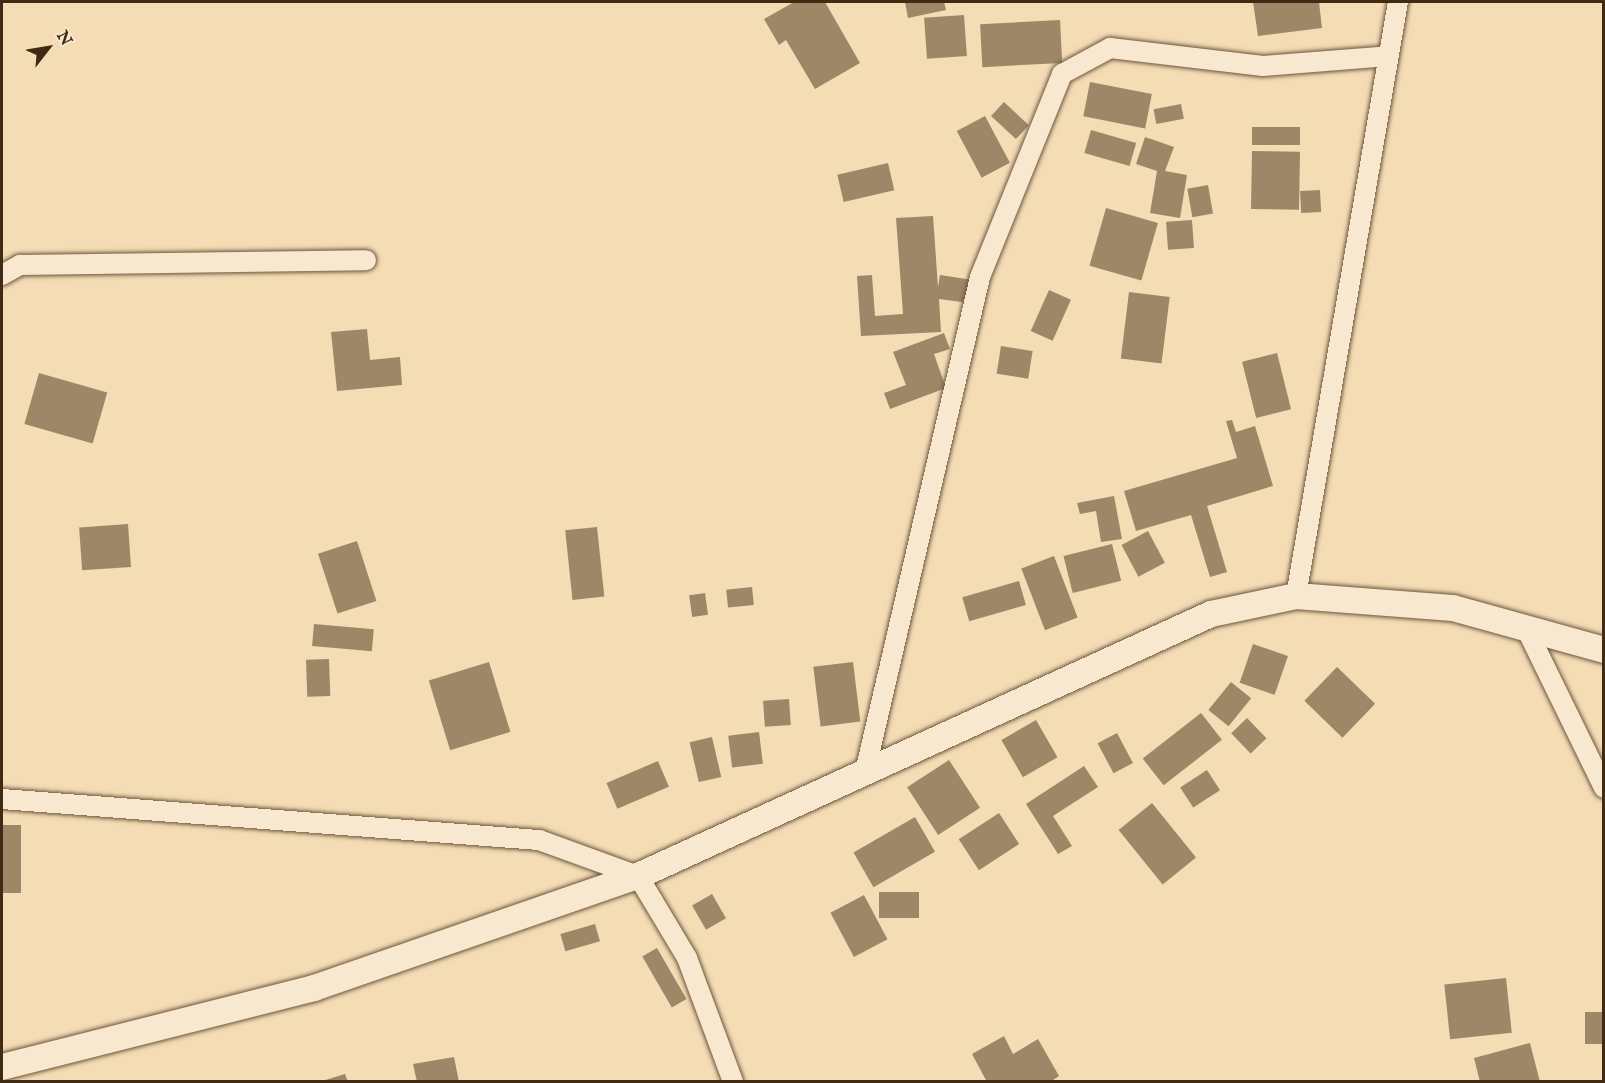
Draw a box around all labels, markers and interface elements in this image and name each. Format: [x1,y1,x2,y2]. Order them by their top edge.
north arrow [18,18,78,78]
text: N [51,28,76,50]

